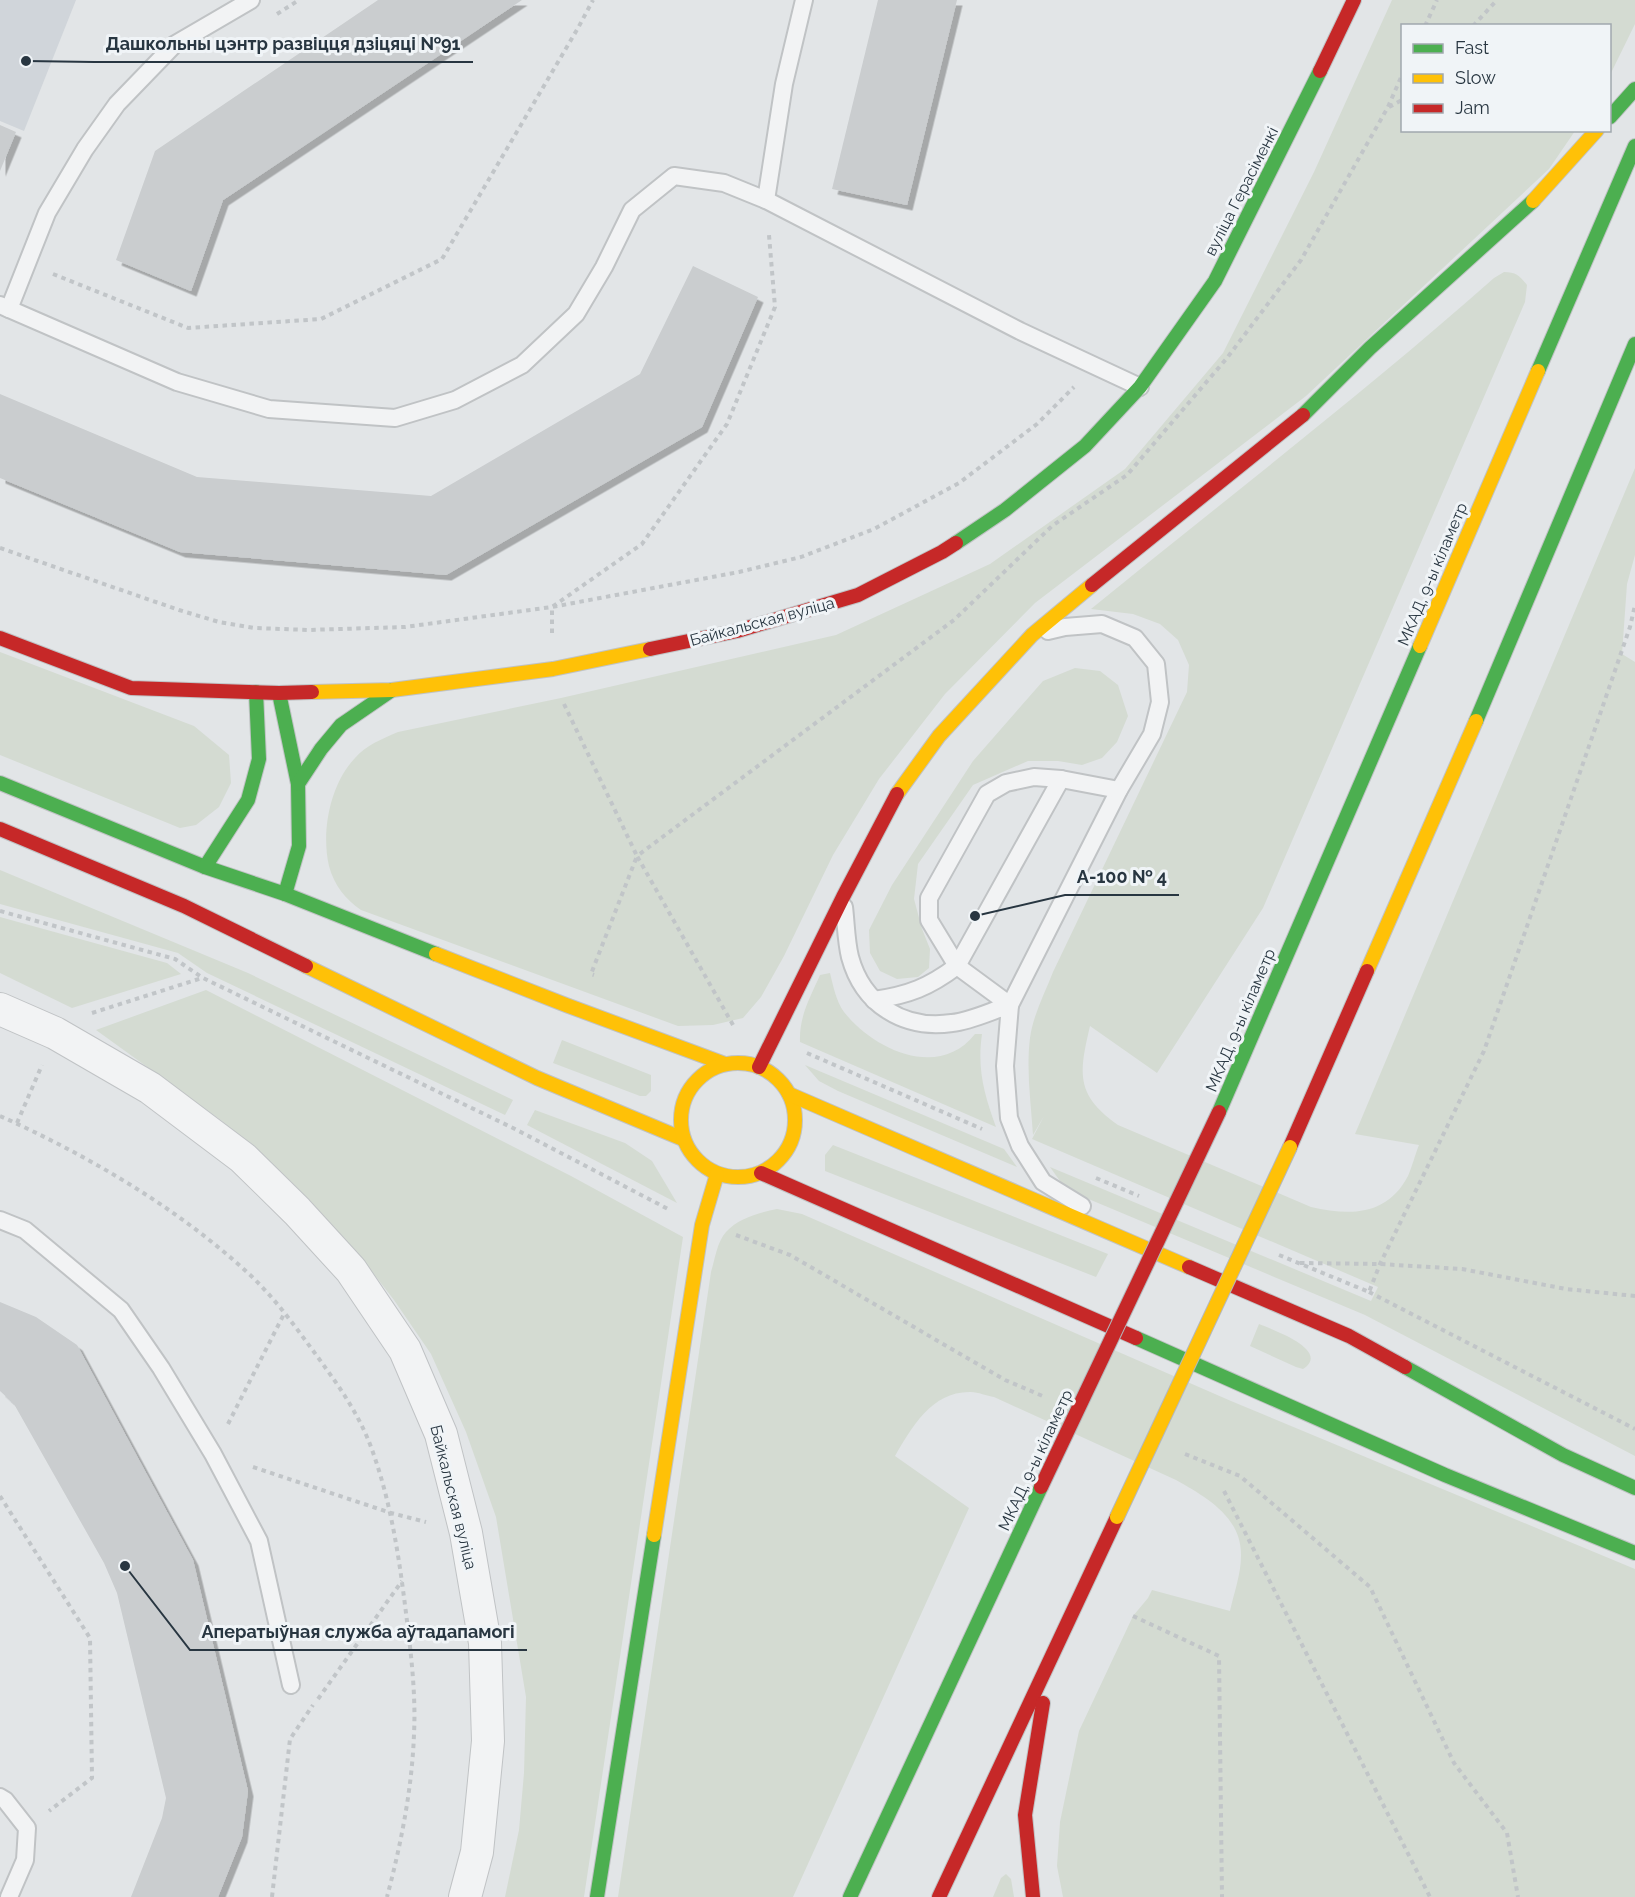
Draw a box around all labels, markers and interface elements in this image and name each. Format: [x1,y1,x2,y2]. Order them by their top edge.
legend [1401,24,1611,132]
callout: Дашкольны цэнтр развіцця дзіцяці №91 [94,26,473,62]
text: Дашкольны цэнтр развіцця дзіцяці №91 [106,33,461,54]
text: Fast [1455,37,1489,58]
text: Slow [1455,67,1496,88]
text: Jam [1455,97,1490,118]
street label: вуліца Герасіменкі [1201,124,1282,259]
street label: МКАД, 9-ы кіламетр [1394,500,1471,649]
street label: Байкальская вуліца [688,593,836,650]
callout: А-100 № 4 [1065,859,1179,895]
text: А-100 № 4 [1077,866,1167,887]
street label: МКАД, 9-ы кіламетр [1202,946,1279,1095]
street label: МКАД, 9-ы кіламетр [994,1387,1077,1534]
street label: Байкальская вуліца [426,1423,481,1571]
callout: Аператыўная служба аўтадапамогі [190,1614,527,1650]
text: Аператыўная служба аўтадапамогі [201,1621,515,1642]

